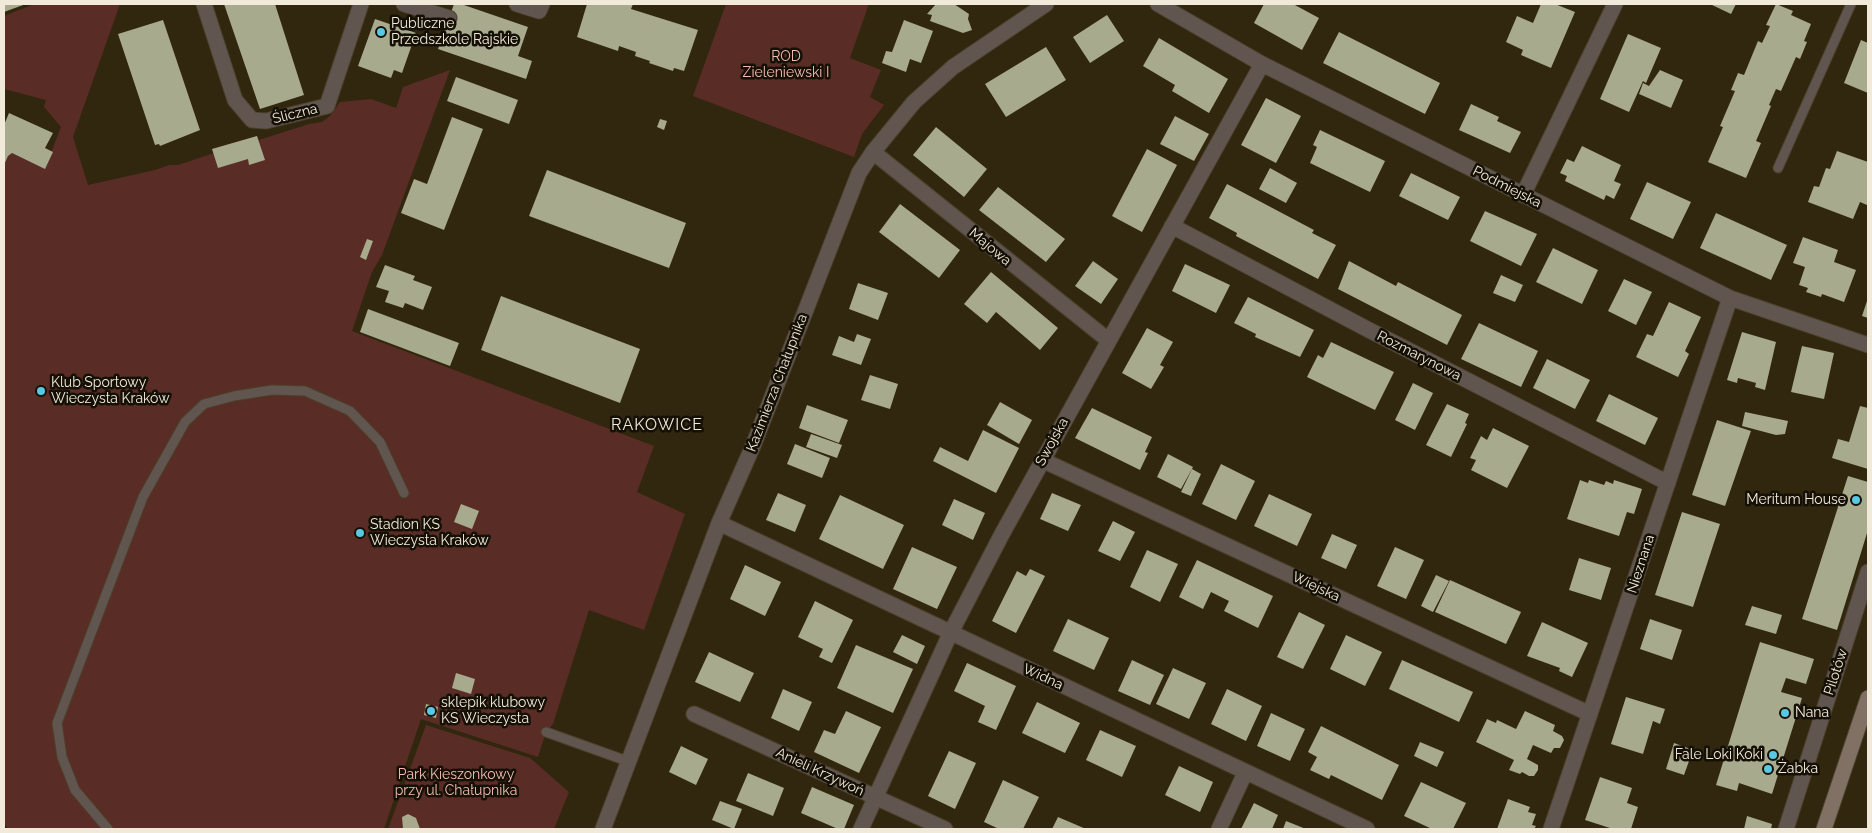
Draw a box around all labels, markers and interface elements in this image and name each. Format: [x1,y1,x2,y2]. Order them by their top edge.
place label: Publiczne Przedszkole Rajskie [391,16,518,48]
marker: Publiczne Przedszkole Rajskie [375,26,387,38]
park label: ROD Zieleniewski I [743,49,829,82]
street label: Śliczna [271,100,319,128]
street label: Podmiejska [1470,163,1544,211]
street label: Majowa [965,225,1015,269]
street label: Kazimierza Chałupnika [743,312,811,454]
street label: Rozmarynowa [1374,328,1464,384]
place label: Klub Sportowy Wieczysta Kraków [51,375,170,408]
marker: Klub Sportowy Wieczysta Kraków [35,385,47,397]
district label: RAKOWICE [610,415,704,435]
street label: Swojska [1032,415,1072,469]
place label: Meritum House [1746,492,1846,508]
marker: Meritum House [1850,494,1862,506]
place label: Stadion KS Wieczysta Kraków [370,517,489,550]
marker: Stadion KS Wieczysta Kraków [354,527,366,539]
street label: Nieznana [1624,533,1658,595]
street label: Wiejska [1289,569,1343,605]
street label: Pilotów [1821,647,1851,697]
street label: Widna [1020,660,1066,694]
place label: sklepik klubowy KS Wieczysta [441,695,545,728]
marker: sklepik klubowy KS Wieczysta [425,705,437,717]
place label: Nana [1795,705,1829,721]
marker: Nana [1779,707,1791,719]
street label: Anieli Krzywoń [773,744,867,800]
place label: Fale Loki Koki [1675,747,1763,763]
marker: Fale Loki Koki [1767,749,1779,761]
place label: Żabka [1778,761,1818,777]
marker: Żabka [1762,763,1774,775]
park label: Park Kieszonkowy przy ul. Chałupnika [395,767,517,800]

